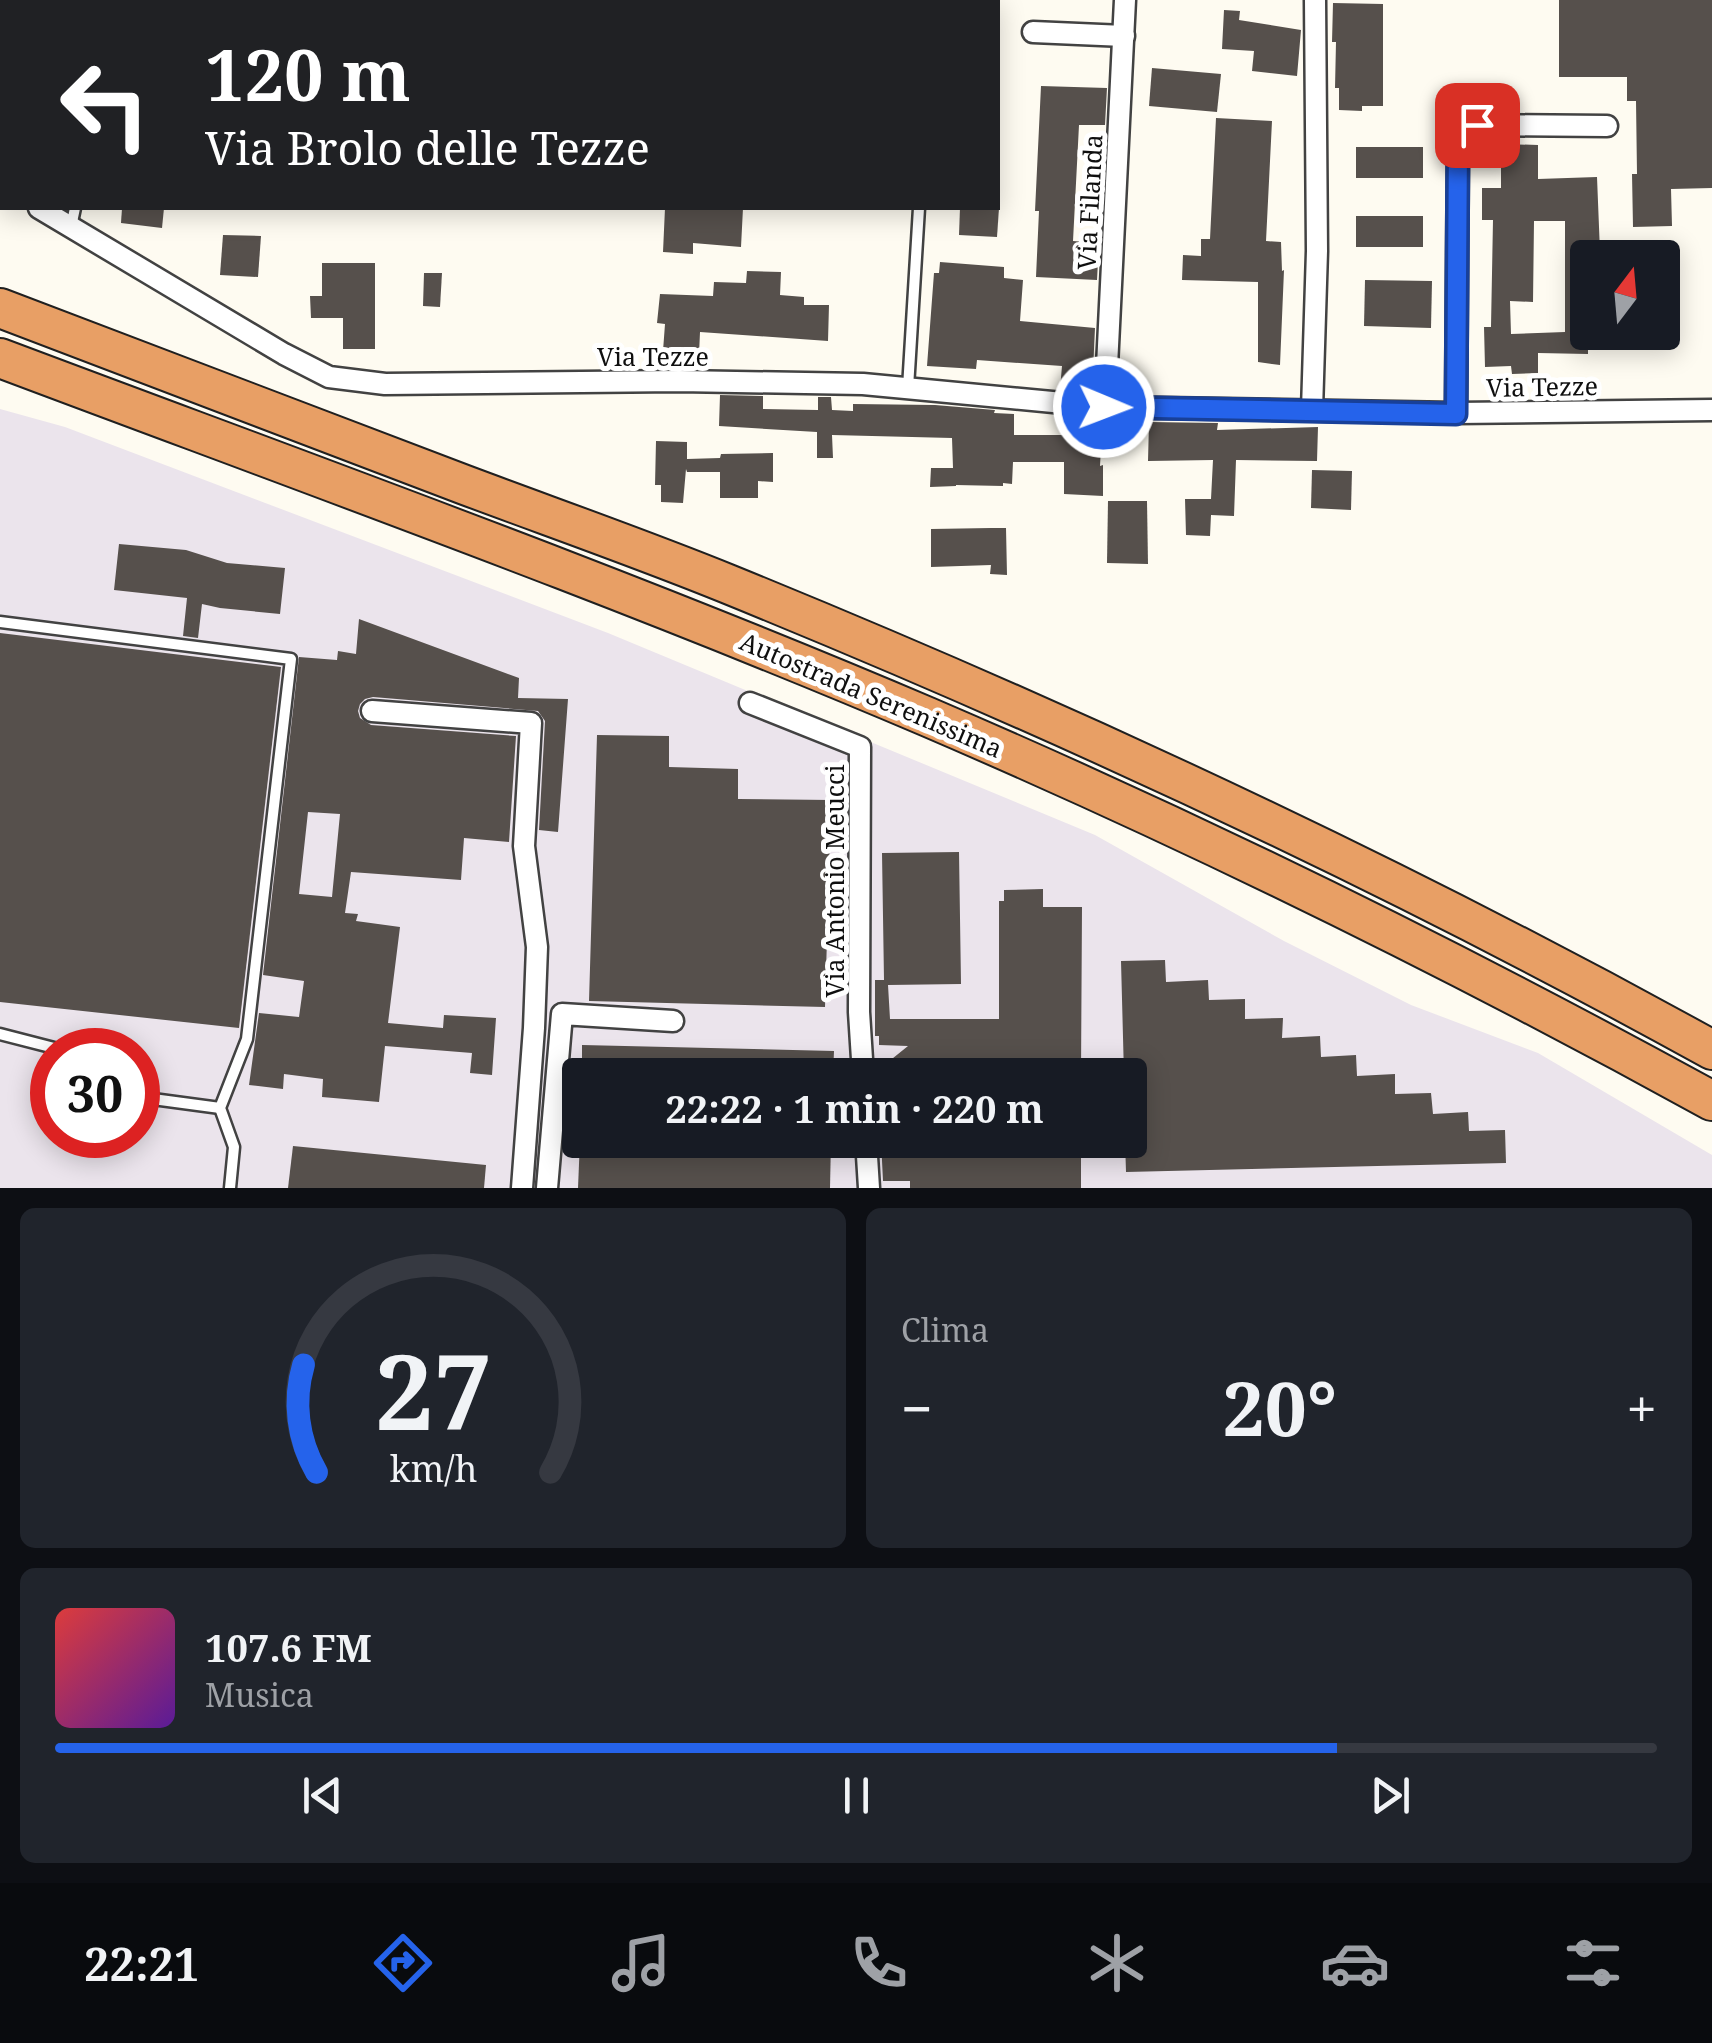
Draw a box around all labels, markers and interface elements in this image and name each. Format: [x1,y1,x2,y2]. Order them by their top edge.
text: 120 m [205,26,411,122]
icon: left [40,40,170,170]
pin [1435,83,1520,168]
icon: arrive [1450,98,1505,153]
text: Via Brolo delle Tezze [205,117,650,178]
street label: Via Filanda [1068,133,1110,271]
north arrow [1570,240,1680,350]
map controls [1570,240,1680,350]
street label: Via Tezze [597,339,709,373]
position arrow [1052,355,1156,459]
street label: Via Tezze [1486,368,1598,404]
street label: Autostrada Serenissima [735,623,1008,765]
street label: Via Antonio Meucci [817,765,851,997]
speed limit sign: 30 [30,1028,160,1158]
text: 22:22 · 1 min · 220 m [665,1082,1044,1134]
text: Clima [901,1308,989,1351]
text: 27 [374,1319,492,1460]
text: 20° [1222,1356,1337,1458]
text: − [901,1370,933,1445]
text: + [1626,1370,1657,1445]
text: km/h [389,1444,477,1492]
text: 107.6 FM [205,1621,372,1673]
text: Musica [205,1673,314,1716]
icon: previous [295,1768,350,1823]
icon: pause [829,1768,884,1823]
icon: next [1363,1768,1418,1823]
icon: directions [368,1928,438,1998]
icon: music [606,1928,676,1998]
icon: phone [844,1928,914,1998]
icon: climate [1082,1928,1152,1998]
icon: car [1320,1928,1390,1998]
icon: filters [1558,1928,1628,1998]
text: 22:21 [84,1933,199,1994]

